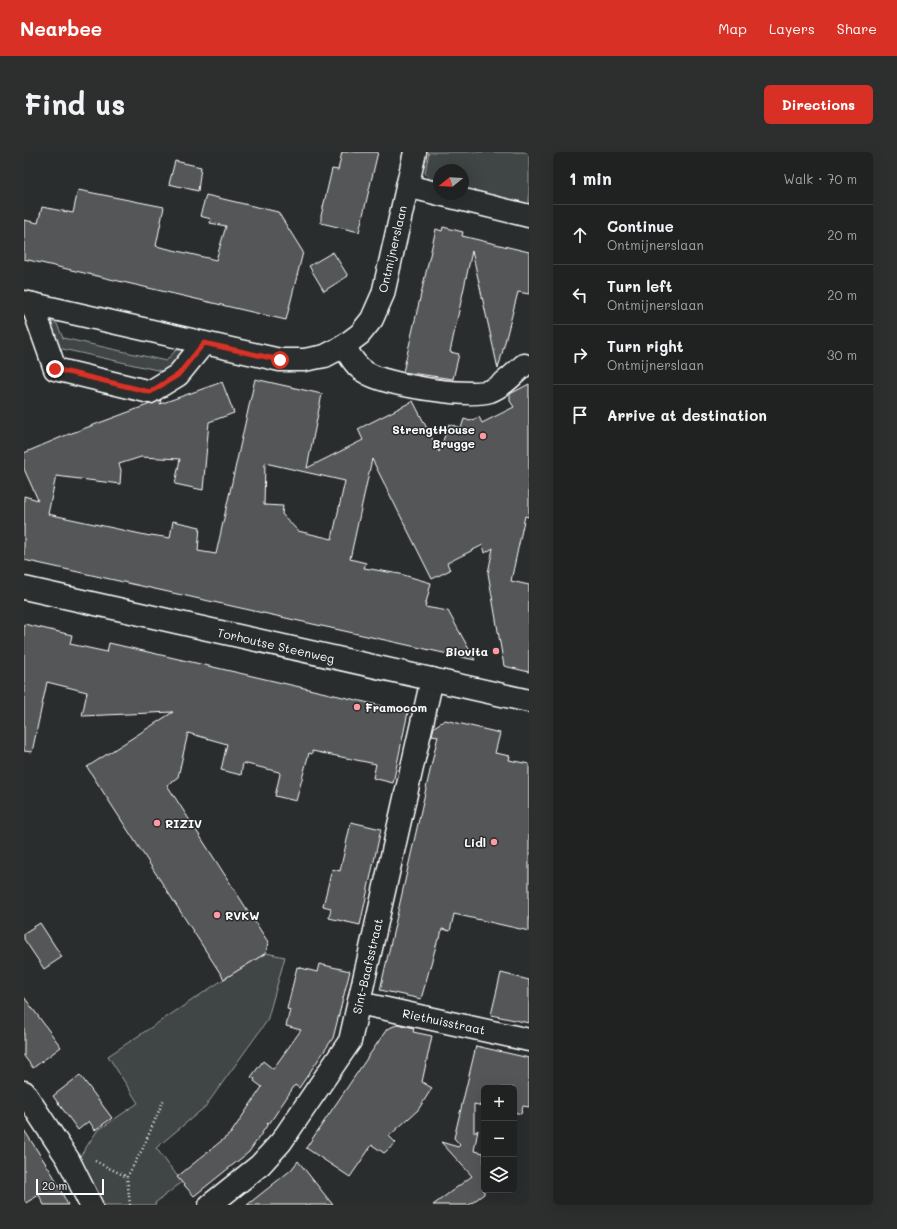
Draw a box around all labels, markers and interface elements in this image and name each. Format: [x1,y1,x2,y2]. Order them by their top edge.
text: Nearbee [20,16,102,41]
text: Map [718,19,747,38]
text: Layers [769,19,815,38]
text: Share [837,19,877,38]
button: Directions [764,85,873,124]
text: Find us [24,86,125,122]
north arrow [433,164,469,200]
text: 1 min [569,167,612,189]
text: Walk · 70 m [784,170,857,187]
street label: Ontmijnerslaan [374,204,410,294]
text: Continue [607,216,674,236]
icon: ahead [569,224,591,246]
text: 20 m [827,226,857,243]
text: Ontmijnerslaan [607,236,704,253]
text: Turn left [607,276,672,296]
icon: left [569,284,591,306]
text: 20 m [827,286,857,303]
text: Ontmijnerslaan [607,296,704,313]
text: Turn right [607,336,684,356]
icon: right [569,344,591,366]
text: 30 m [827,346,857,363]
route start [271,351,289,369]
text: Ontmijnerslaan [607,356,704,373]
route end [46,360,64,378]
icon: arrive [569,404,591,426]
text: Arrive at destination [607,405,767,425]
place label: StrengtHouse Brugge [392,421,475,451]
marker: StrengtHouse Brugge [478,431,488,441]
street label: Torhoutse Steenweg [216,624,336,666]
place label: Biovita [445,643,488,659]
marker: Biovita [491,646,501,656]
place label: Framocom [365,699,427,715]
marker: Framocom [352,702,362,712]
place label: RIZIV [165,815,202,831]
marker: RIZIV [152,818,162,828]
place label: Lidl [464,834,486,850]
marker: Lidl [489,837,499,847]
place label: RVKW [225,907,259,923]
marker: RVKW [212,910,222,920]
street label: Sint-Baafsstraat [348,917,386,1015]
street label: Riethuisstraat [401,1004,487,1038]
map controls [481,1085,517,1193]
button: + [481,1085,517,1121]
button: − [481,1121,517,1157]
button: layers [481,1157,517,1193]
scale bar [36,1177,104,1196]
text: 20 m [42,1178,67,1193]

